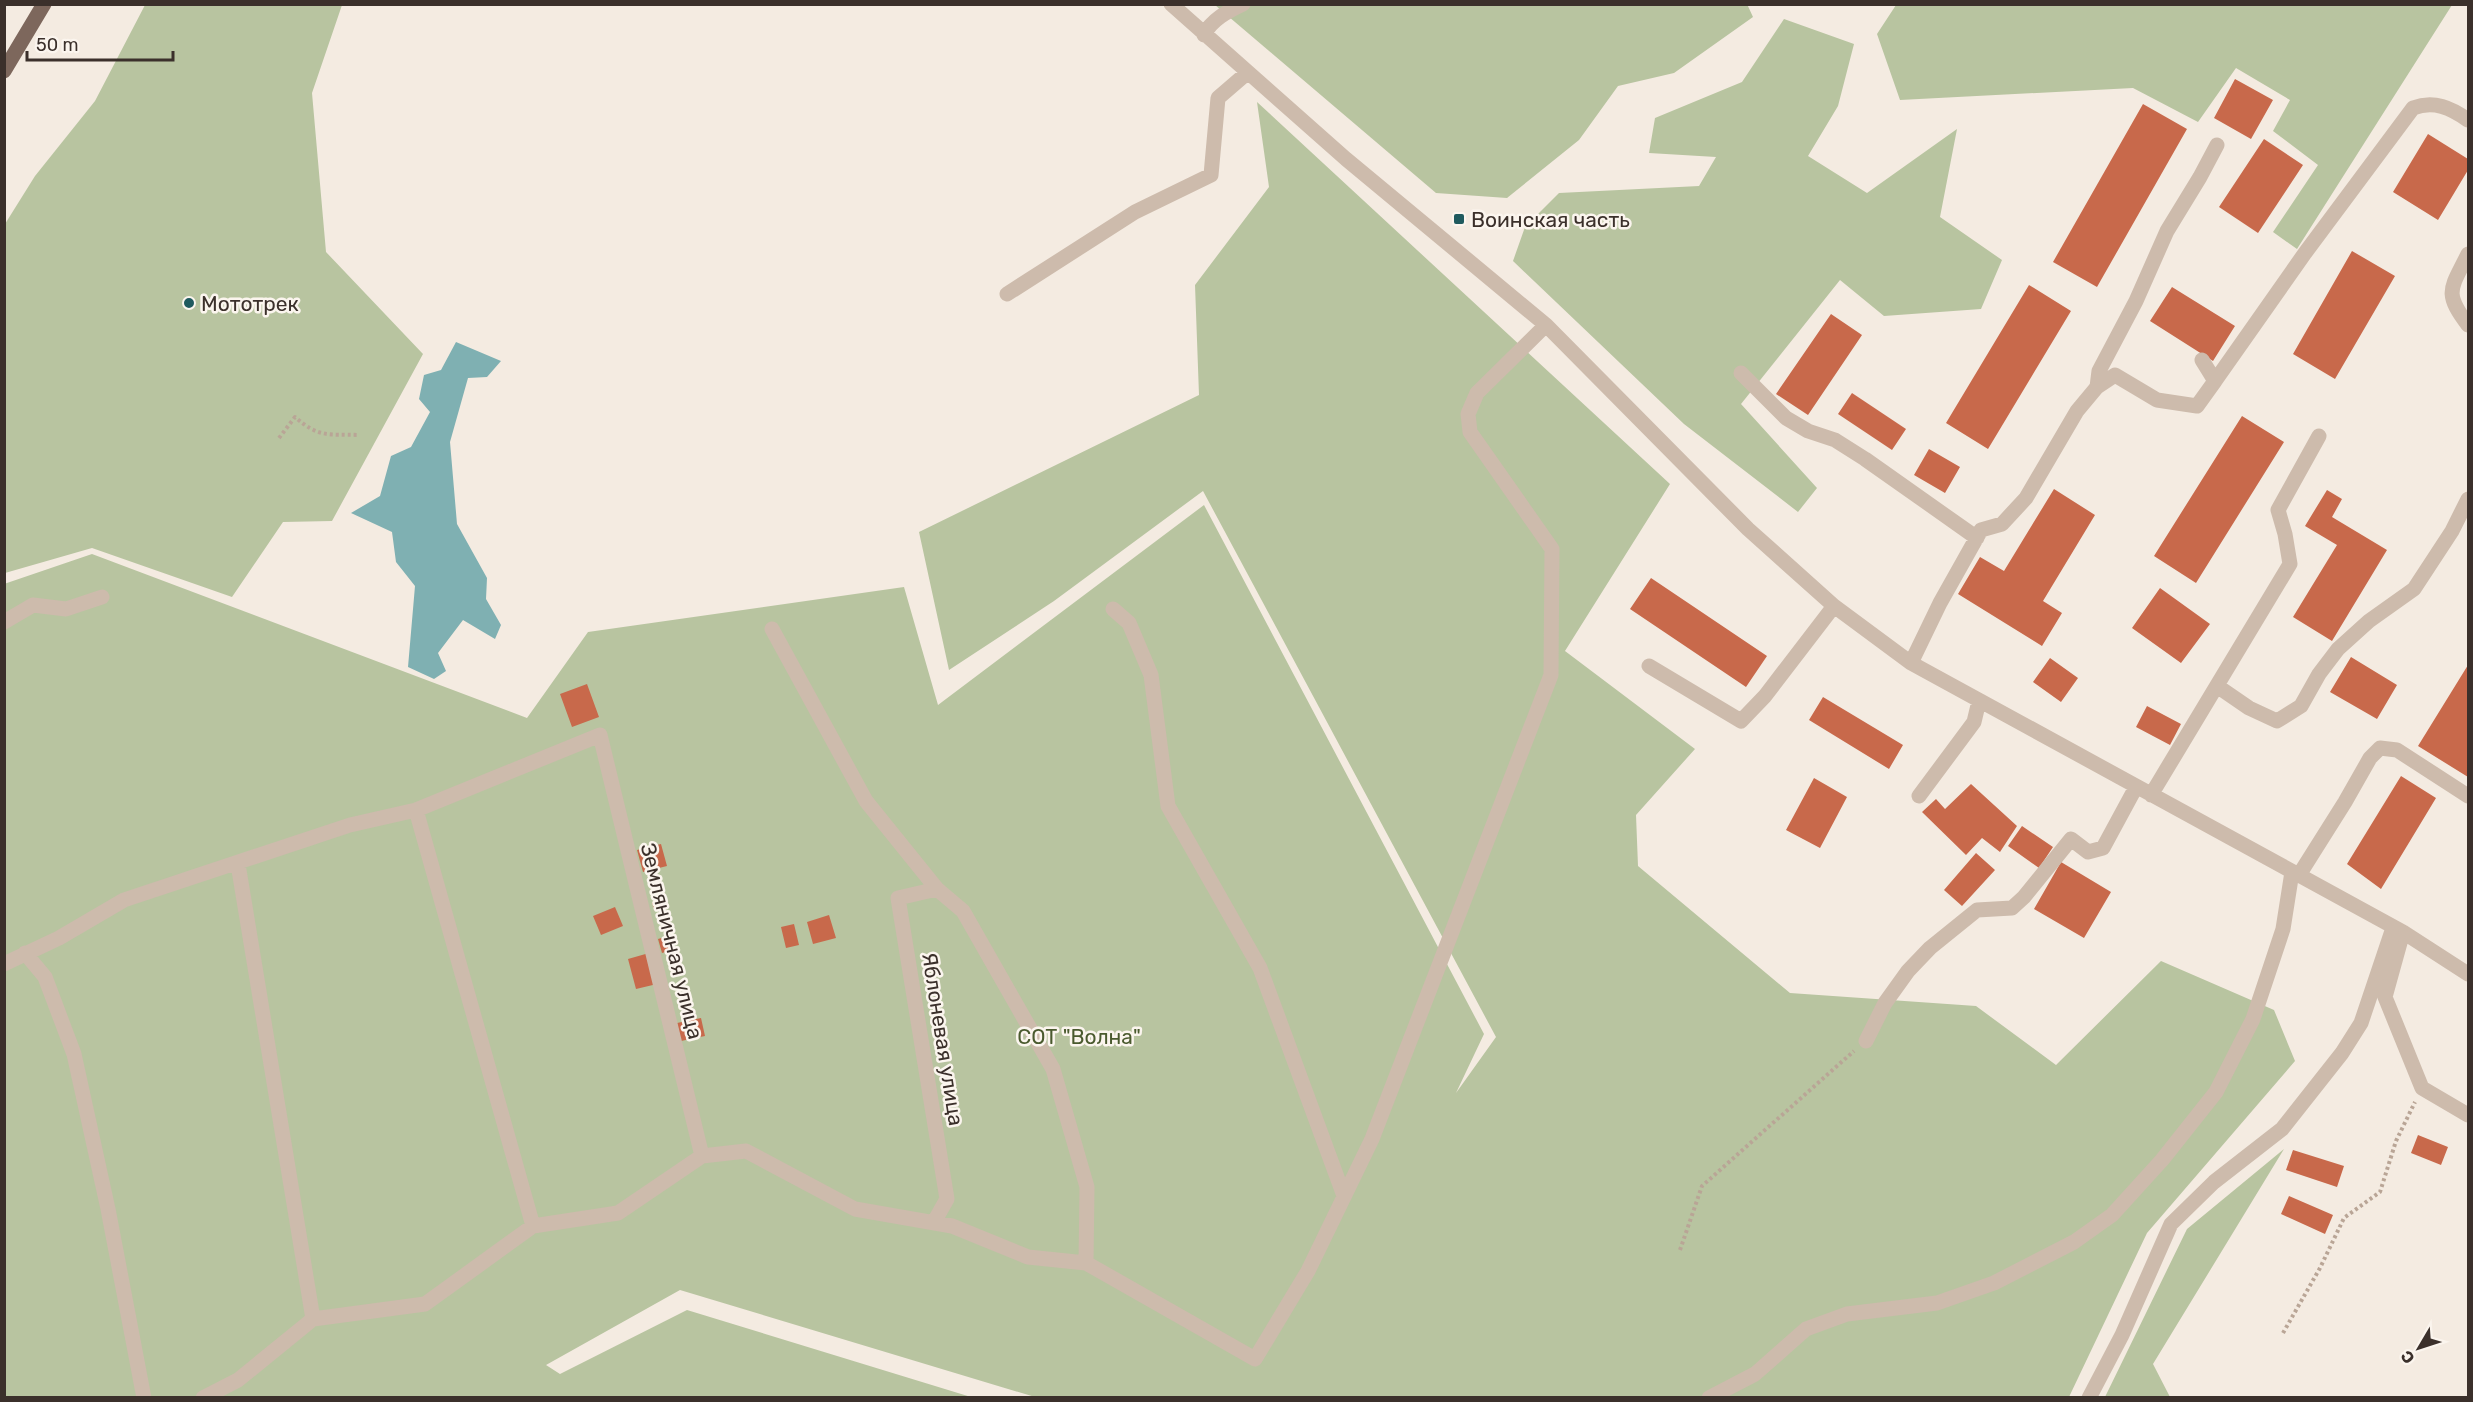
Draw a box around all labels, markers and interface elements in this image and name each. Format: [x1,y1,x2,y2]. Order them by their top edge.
scale bar [27,24,172,62]
text: 50 m [36,34,79,56]
place label: Воинская часть [1471,207,1630,232]
marker: Воинская часть [1452,212,1466,226]
place label: Мототрек [201,291,299,316]
marker: Мототрек [182,296,196,310]
street label: Земляничная улица [636,840,708,1042]
street label: Яблоневая улица [917,951,969,1127]
park label: СОТ "Волна" [1017,1024,1141,1049]
north arrow [2389,1318,2449,1378]
text: С [2397,1347,2419,1367]

